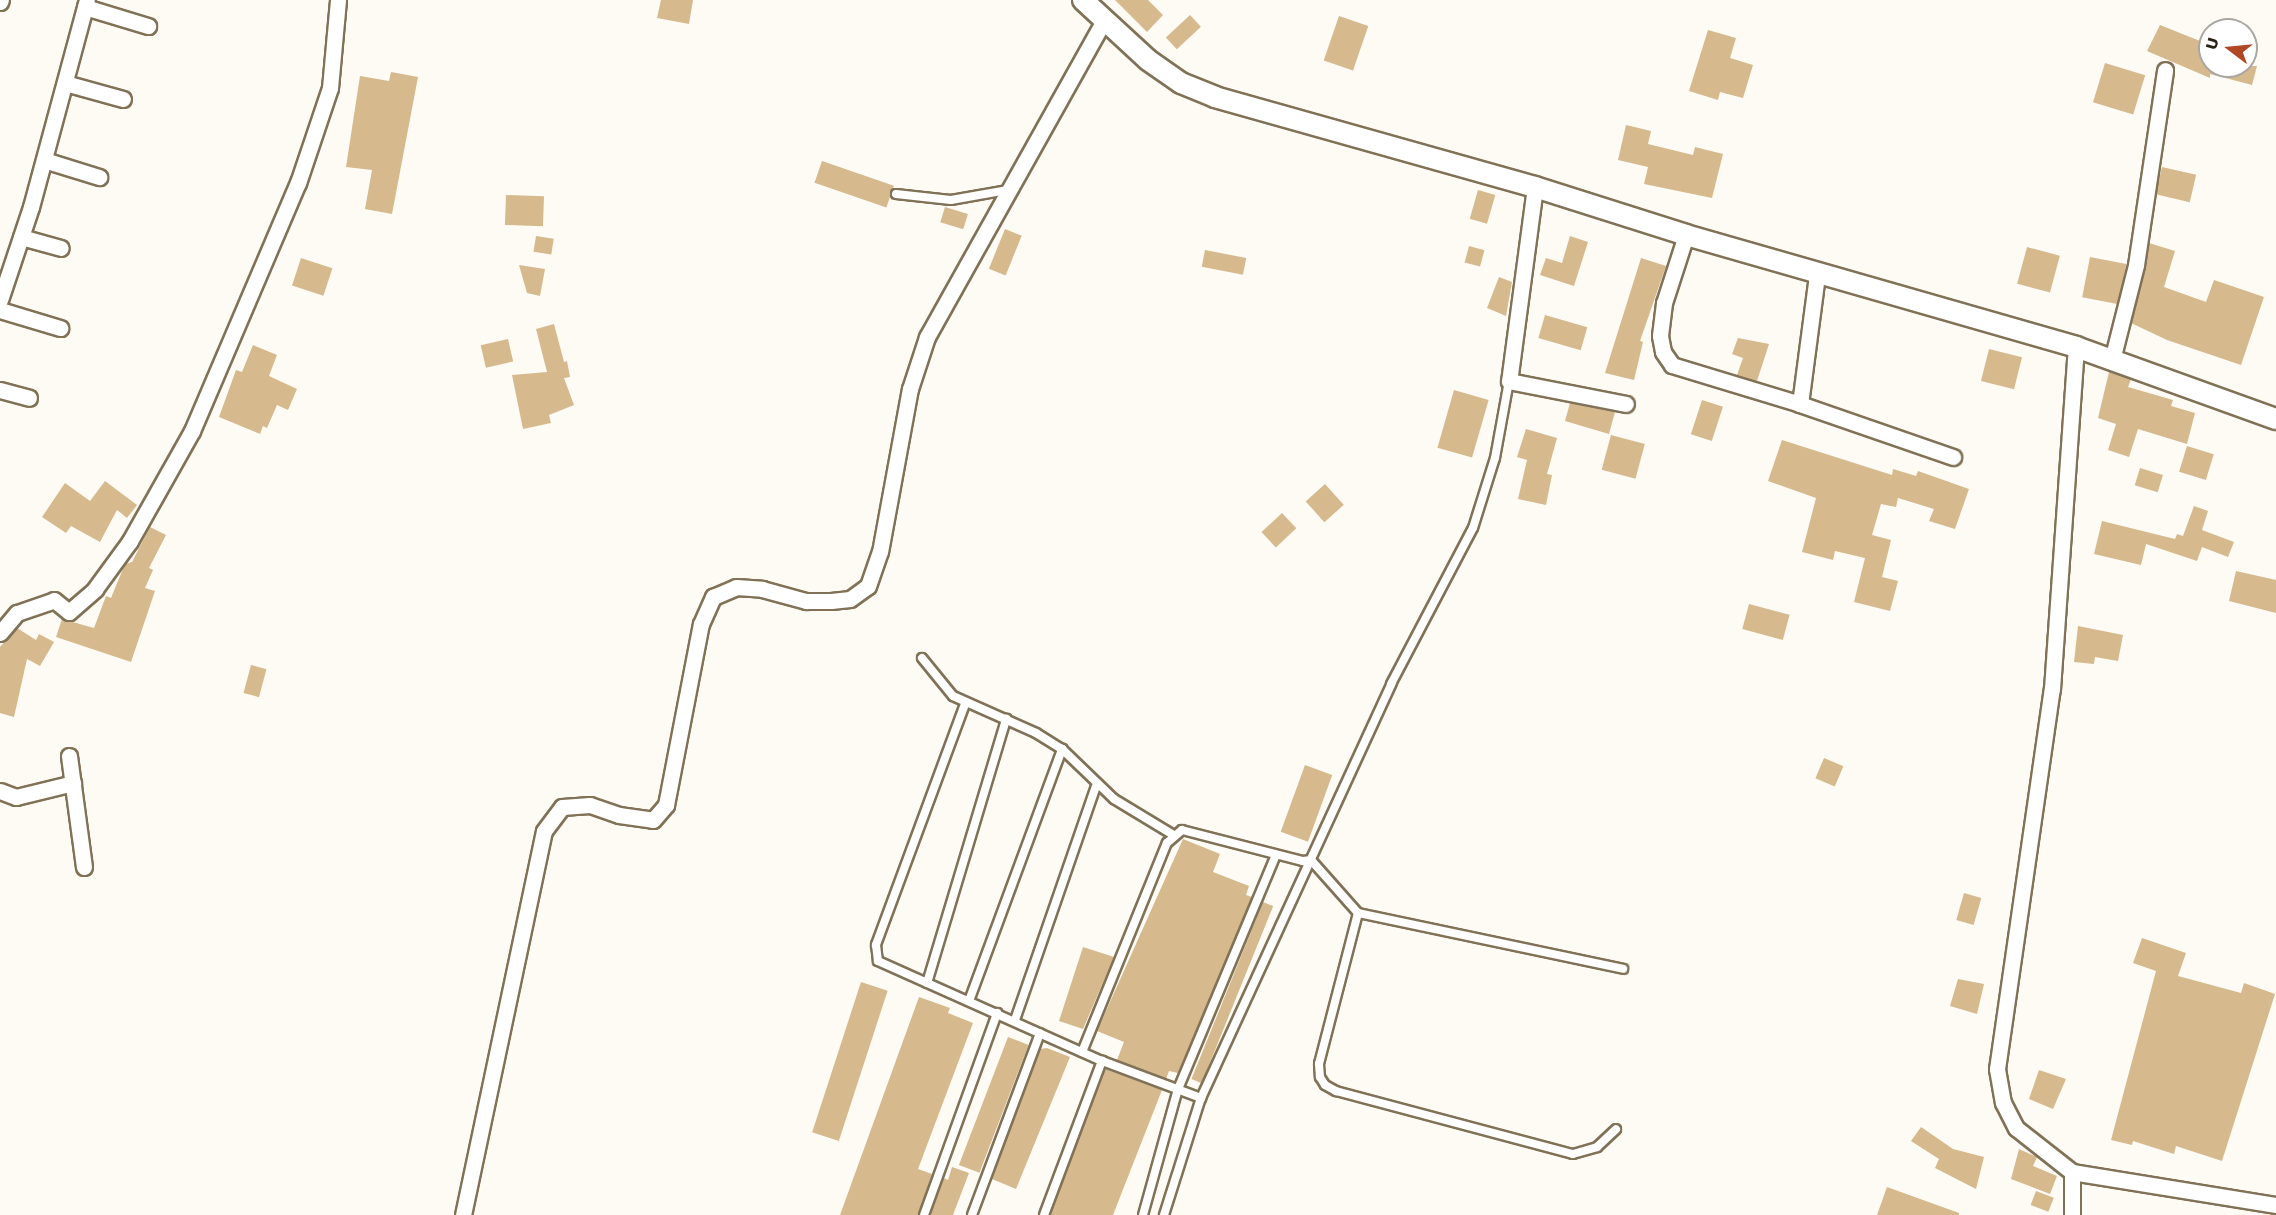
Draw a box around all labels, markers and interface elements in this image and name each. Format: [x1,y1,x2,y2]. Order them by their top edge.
north arrow [2198,18,2258,78]
text: U [2201,35,2223,52]

